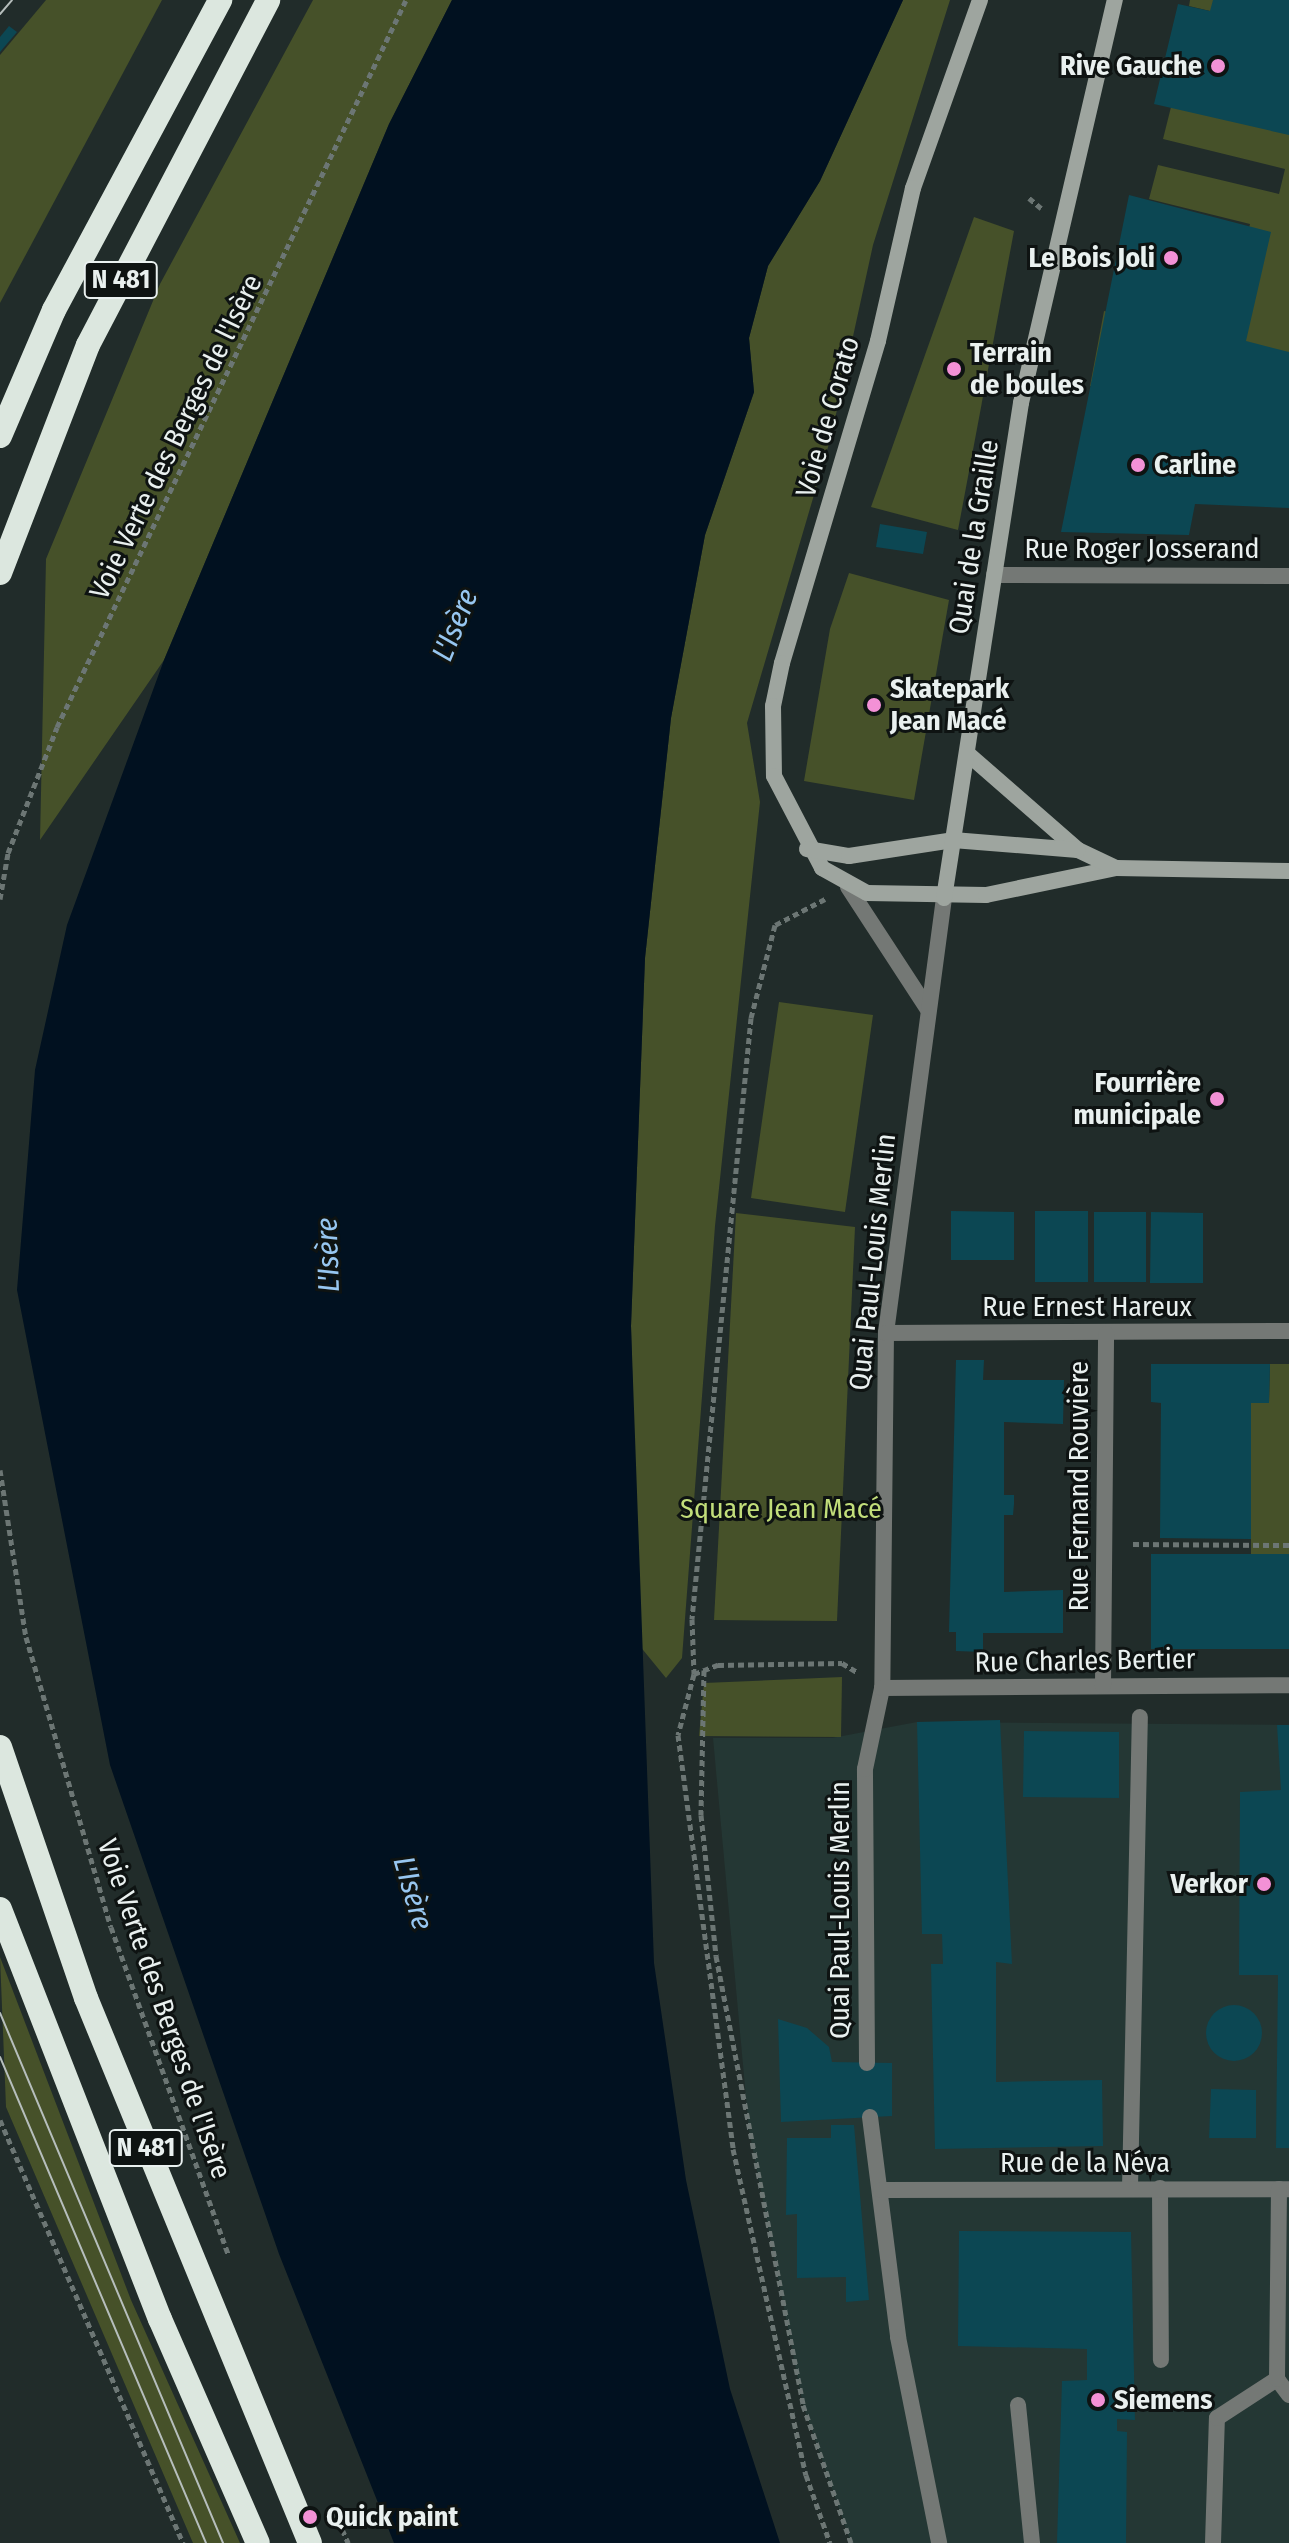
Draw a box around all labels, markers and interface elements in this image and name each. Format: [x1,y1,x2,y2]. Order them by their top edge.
place label: Rive Gauche [1060,49,1202,83]
marker: Rive Gauche [1209,57,1227,75]
place label: Le Bois Joli [1029,241,1155,275]
marker: Le Bois Joli [1162,249,1180,267]
road number: N 481 [83,258,159,302]
street label: Voie Verte des Berges de l'Isère [83,269,269,605]
street label: Voie de Corato [789,333,867,501]
place label: Terrain de boules [970,336,1084,402]
marker: Terrain de boules [945,360,963,378]
street label: Quai de la Graille [942,437,1006,637]
place label: Carline [1154,448,1236,482]
marker: Carline [1129,456,1147,474]
street label: Rue Roger Josserand [1024,532,1260,566]
water label: L'Isère [424,584,486,666]
place label: Skatepark Jean Macé [890,672,1009,738]
marker: Skatepark Jean Macé [865,696,883,714]
place label: Fourrière municipale [1073,1066,1201,1132]
marker: Fourrière municipale [1208,1090,1226,1108]
street label: Quai Paul-Louis Merlin [843,1132,903,1392]
water label: L'Isère [309,1217,347,1293]
street label: Rue Ernest Hareux [982,1290,1192,1324]
street label: Rue Fernand Rouvière [1062,1361,1096,1611]
park label: Square Jean Macé [680,1492,882,1526]
street label: Rue Charles Bertier [974,1642,1196,1680]
street label: Quai Paul-Louis Merlin [823,1781,857,2039]
street label: Voie Verte des Berges de l'Isère [90,1835,238,2183]
water label: L'Isère [385,1852,441,1934]
place label: Verkor [1170,1867,1248,1901]
marker: Verkor [1255,1875,1273,1893]
road number: N 481 [108,2126,184,2170]
street label: Rue de la Néva [1000,2146,1170,2180]
place label: Siemens [1114,2383,1212,2417]
marker: Siemens [1089,2391,1107,2409]
place label: Quick paint [326,2500,458,2534]
marker: Quick paint [301,2508,319,2526]

